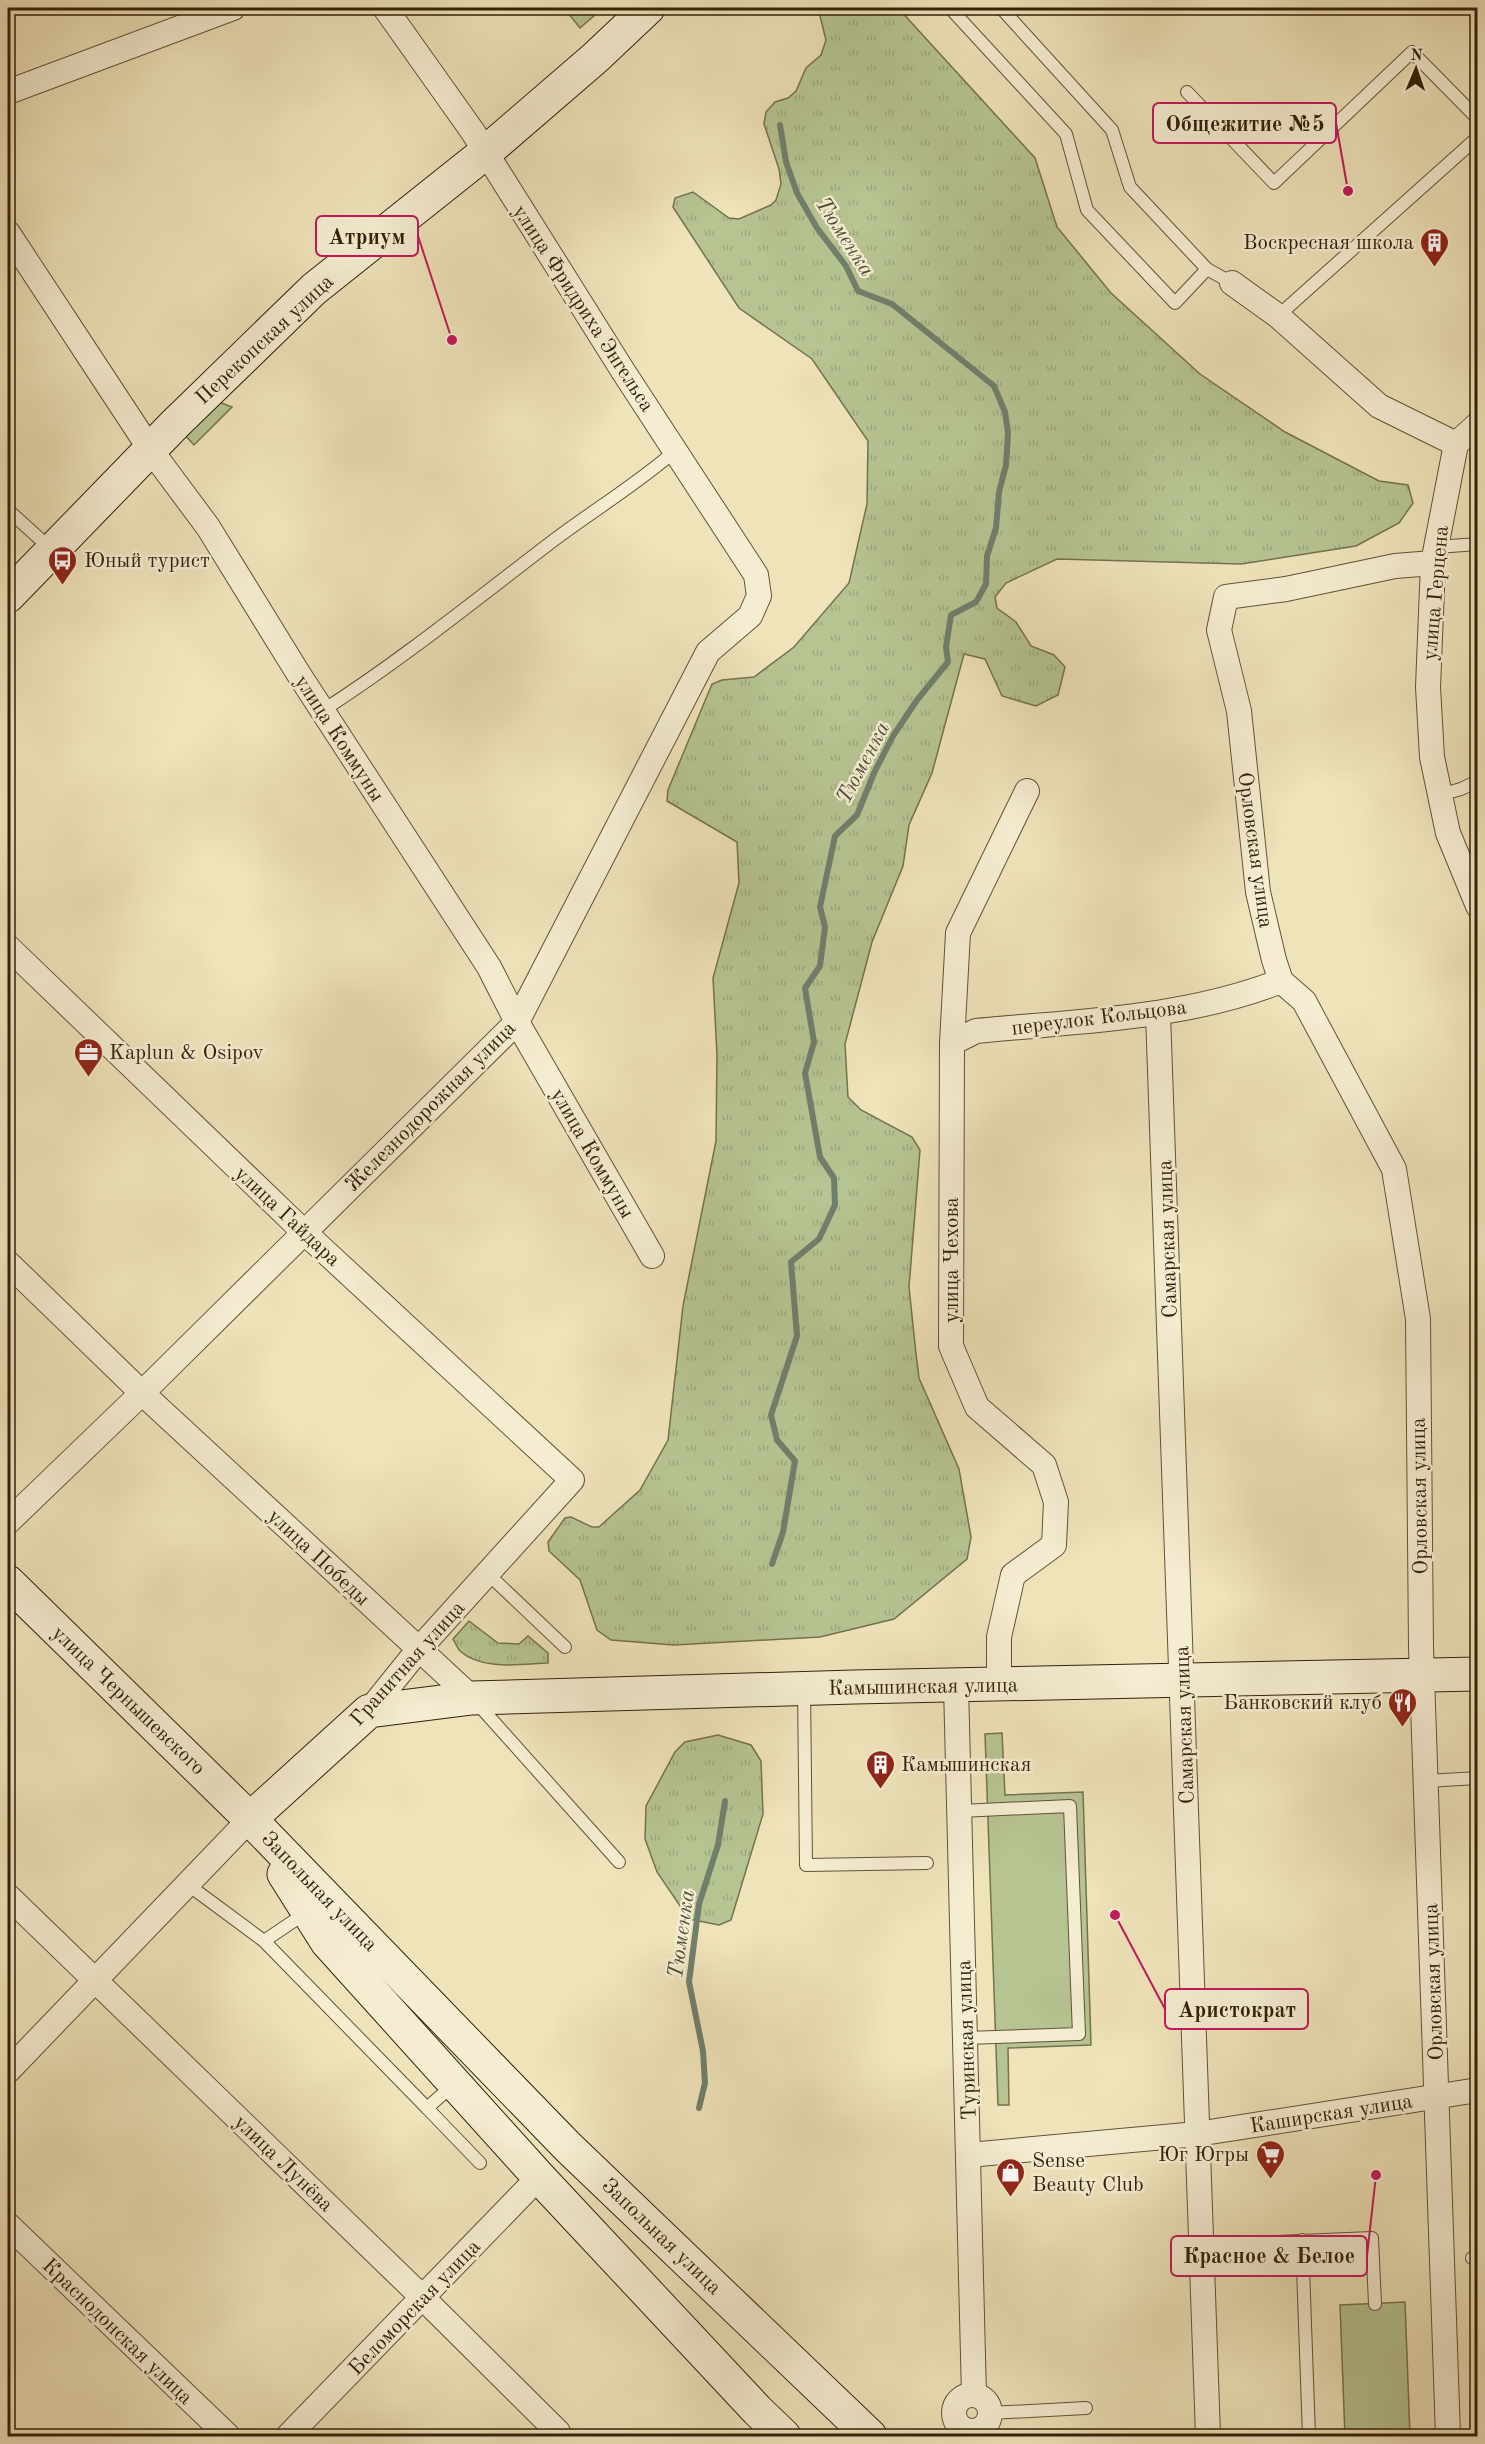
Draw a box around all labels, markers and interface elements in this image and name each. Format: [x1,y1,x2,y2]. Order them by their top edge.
north arrow [1386,39,1446,99]
text: N [1410,48,1424,64]
callout: Общежитие №5 [1153,103,1336,143]
text: Общежитие №5 [1165,114,1325,136]
water label: Тюменка [811,194,878,281]
street label: улица Фридриха Энгельса [508,202,657,416]
callout: Атриум [316,216,418,256]
building icon: Воскресная школа [1419,226,1451,268]
text: Атриум [328,227,406,249]
place label: Воскресная школа [1243,233,1414,254]
street label: Перекопская улица [192,271,338,409]
street label: улица Герцена [1420,525,1453,661]
bus stop icon: Юный турист [47,544,79,586]
place label: Юный турист [84,551,210,572]
street label: улица Коммуны [290,672,387,806]
water label: Тюменка [833,718,895,808]
street label: Орловская улица [1233,771,1276,930]
street label: переулок Кольцова [1010,997,1188,1040]
street label: Железнодорожная улица [342,1018,520,1196]
office icon: Kaplun & Osipov [72,1036,104,1078]
place label: Kaplun & Osipov [109,1043,264,1064]
street label: улица Коммуны [546,1085,637,1222]
street label: Самарская улица [1155,1159,1182,1318]
street label: улица Гайдара [230,1163,344,1271]
street label: улица Чехова [942,1197,963,1323]
street label: Орловская улица [1409,1417,1432,1575]
street label: улица Победы [263,1506,373,1610]
street label: Гранитная улица [347,1598,469,1730]
street label: улица Чернышевского [47,1623,209,1780]
street label: Самарская улица [1172,1645,1199,1804]
street label: Камышинская улица [828,1675,1018,1700]
restaurant icon: Банковский клуб [1387,1686,1419,1728]
place label: Банковский клуб [1223,1693,1382,1714]
building icon: Камышинская [864,1748,896,1790]
place label: Камышинская [901,1755,1031,1776]
street label: Запольная улица [257,1828,381,1956]
water label: Тюменка [665,1888,699,1980]
street label: Орловская улица [1421,1903,1448,2061]
street label: Туринская улица [954,1959,981,2120]
callout: Аристократ [1165,1989,1308,2029]
text: Аристократ [1178,2000,1296,2022]
street label: Каширская улица [1248,2091,1414,2138]
street label: улица Лунёва [229,2112,337,2216]
supermarket icon: Юг Югры [1254,2138,1286,2180]
place label: Юг Югры [1158,2145,1249,2166]
place label: Sense Beauty Club [1032,2151,1144,2196]
shop icon: Sense Beauty Club [995,2156,1027,2198]
street label: Запольная улица [597,2175,725,2299]
street label: Беломорская улица [345,2236,485,2380]
callout: Красное & Белое [1171,2236,1367,2276]
text: Красное & Белое [1183,2246,1355,2268]
street label: Краснодонская улица [38,2255,196,2409]

